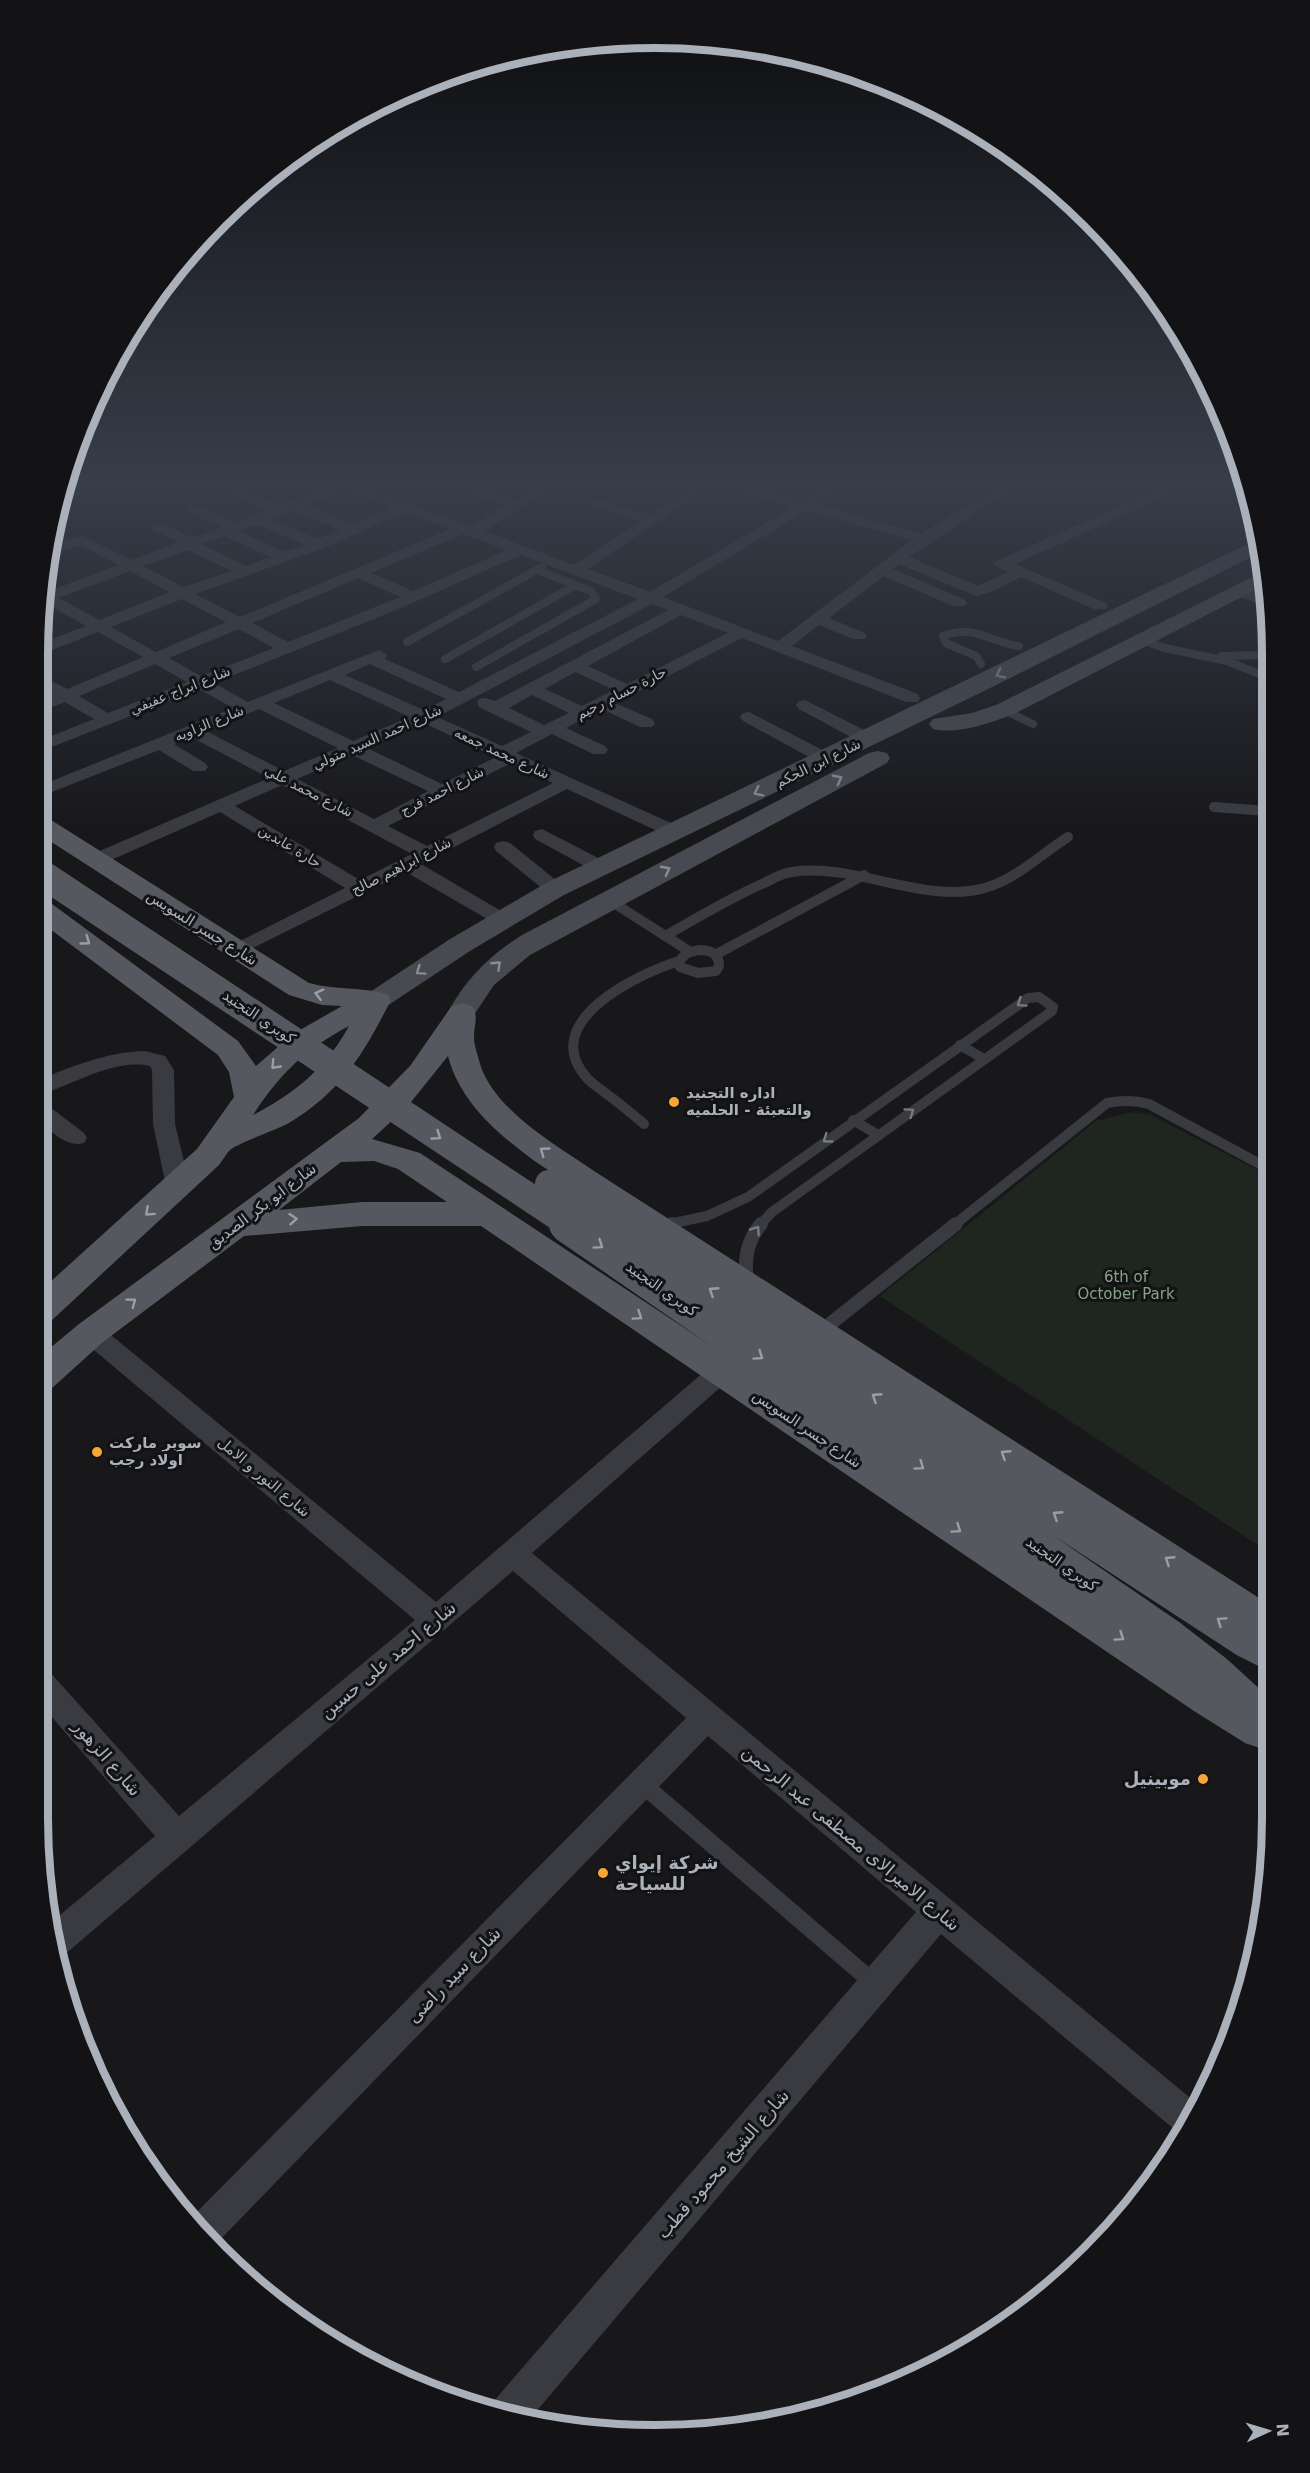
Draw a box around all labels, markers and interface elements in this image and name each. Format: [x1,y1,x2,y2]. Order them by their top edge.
street label: شارع ابراج عفيفي [127,663,233,718]
street label: حارة حسام رحيم [573,663,669,723]
one-way arrow [996,667,1007,678]
street label: شارع احمد السيد متولي [310,701,444,774]
street label: شارع الزاويه [172,702,246,745]
street label: شارع محمد جمعه [452,724,552,783]
street label: شارع ابن الحكم [773,735,864,791]
street label: شارع محمد علي [262,762,356,821]
street label: شارع احمد فرج [398,763,487,820]
one-way arrow [832,774,843,786]
one-way arrow [754,784,765,796]
street label: حارة عابدين [255,821,324,872]
street label: شارع ابراهيم صالح [348,834,454,899]
one-way arrow [660,866,670,877]
street label: شارع جسر السويس [143,887,261,969]
one-way arrow [79,934,90,945]
one-way arrow [489,962,500,973]
one-way arrow [415,964,426,975]
street label: كوبري التجنيد [219,986,299,1049]
one-way arrow [314,989,324,1002]
one-way arrow [1017,996,1028,1007]
one-way arrow [271,1058,282,1069]
place label: اداره التجنيد والتعبئة - الحلميه [686,1084,812,1119]
marker: اداره التجنيد والتعبئة - الحلميه [667,1095,681,1109]
one-way arrow [904,1108,915,1119]
one-way arrow [430,1129,441,1140]
one-way arrow [822,1132,833,1143]
one-way arrow [539,1147,550,1158]
street label: شارع ابو بكر الصديق [204,1159,320,1253]
one-way arrow [145,1205,156,1216]
one-way arrow [289,1213,298,1226]
one-way arrow [749,1226,761,1236]
one-way arrow [592,1238,603,1249]
street label: كوبري التجنيد [622,1258,702,1322]
park label: 6th of October Park [1077,1268,1175,1303]
one-way arrow [708,1287,719,1298]
one-way arrow [126,1298,137,1309]
one-way arrow [631,1309,642,1320]
one-way arrow [753,1349,764,1360]
street label: شارع جسر السويس [749,1386,865,1472]
one-way arrow [872,1393,883,1404]
street label: شارع النور و الامل [214,1433,314,1521]
place label: سوبر ماركت اولاد رجب [109,1434,202,1469]
marker: سوبر ماركت اولاد رجب [90,1445,104,1459]
one-way arrow [1001,1449,1011,1461]
one-way arrow [913,1459,924,1470]
one-way arrow [1053,1510,1063,1522]
one-way arrow [951,1522,962,1533]
street label: كوبري التجنيد [1022,1533,1102,1597]
one-way arrow [1164,1556,1175,1567]
street label: شارع احمد على حسين [315,1597,461,1723]
one-way arrow [1216,1617,1227,1628]
one-way arrow [1113,1630,1124,1641]
street label: شارع الزهور [67,1715,146,1801]
street label: شارع الاميرالاى مصطفى عبد الرحمن [737,1740,965,1936]
place label: موبينيل [1124,1768,1191,1790]
marker: موبينيل [1196,1772,1210,1786]
place label: شركة إيواي للسياحة [615,1852,718,1894]
marker: شركة إيواي للسياحة [596,1866,610,1880]
street label: شارع سيد راضى [403,1922,505,2028]
street label: شارع الشيخ محمود قطب [652,2085,794,2243]
north arrow [1238,2401,1298,2461]
text: N [1273,2423,1292,2437]

